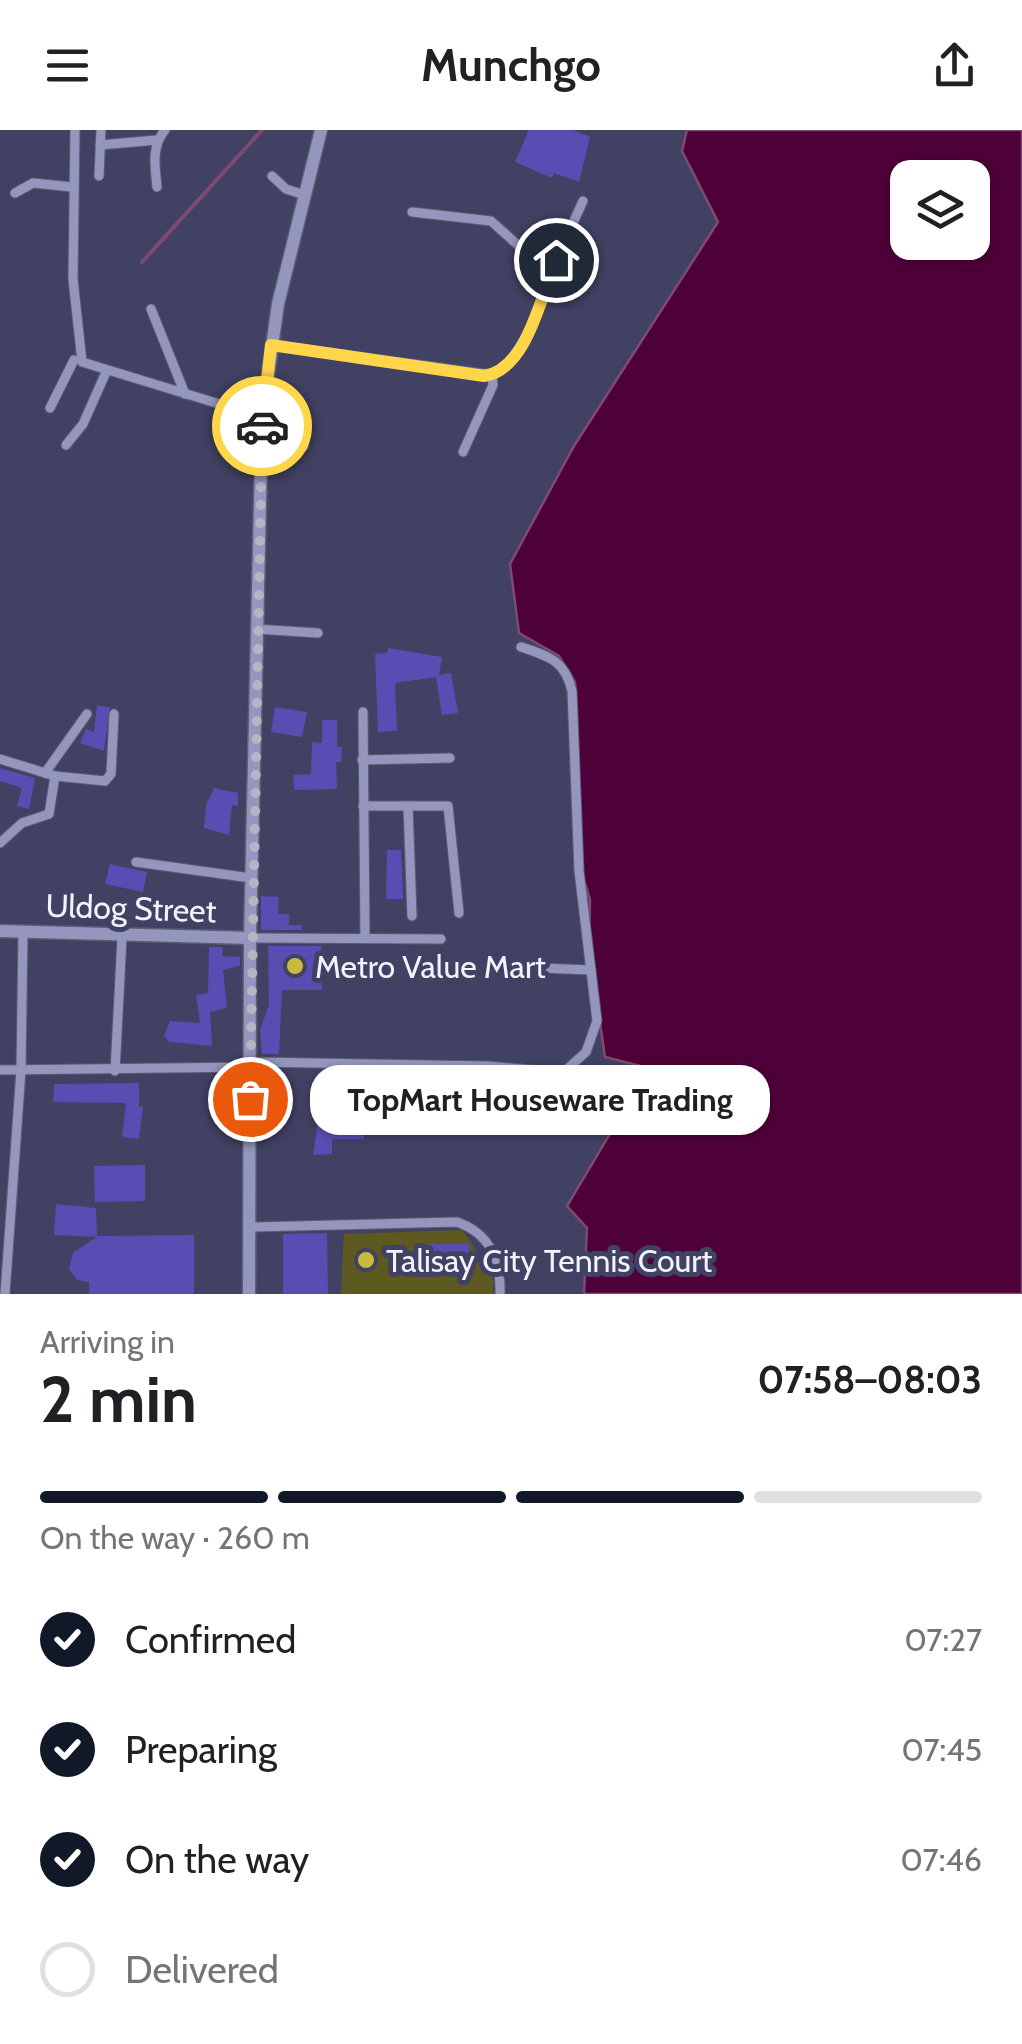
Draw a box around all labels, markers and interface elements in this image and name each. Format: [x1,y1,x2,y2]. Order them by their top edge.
icon: menu [40,38,95,93]
text: Munchgo [421,38,601,92]
icon: share [927,38,982,93]
map controls [890,160,990,260]
button: layers [890,160,990,260]
pin [514,218,599,303]
icon: home [529,233,584,288]
courier [212,376,312,476]
icon: car [235,399,290,454]
street label: Uldog Street [45,886,217,930]
place label: Metro Value Mart [315,947,546,986]
marker: Metro Value Mart [284,955,306,977]
pin [208,1057,293,1142]
callout: TopMart Houseware Trading [310,1064,770,1134]
icon: bag [223,1072,278,1127]
text: TopMart Houseware Trading [347,1080,733,1119]
place label: Talisay City Tennis Court [386,1241,712,1280]
marker: Talisay City Tennis Court [355,1249,377,1271]
text: Arriving in [40,1322,175,1361]
text: 07:58–08:03 [757,1356,982,1403]
text: 2 min [40,1359,197,1438]
text: On the way · 260 m [40,1518,310,1557]
icon: check [40,1612,95,1667]
text: Confirmed [125,1616,296,1663]
text: 07:27 [904,1620,982,1659]
icon: check [40,1722,95,1777]
text: Preparing [125,1726,277,1773]
text: 07:45 [901,1730,982,1769]
icon: check [40,1832,95,1887]
text: On the way [125,1836,309,1883]
text: 07:46 [901,1840,982,1879]
text: Delivered [125,1946,279,1993]

